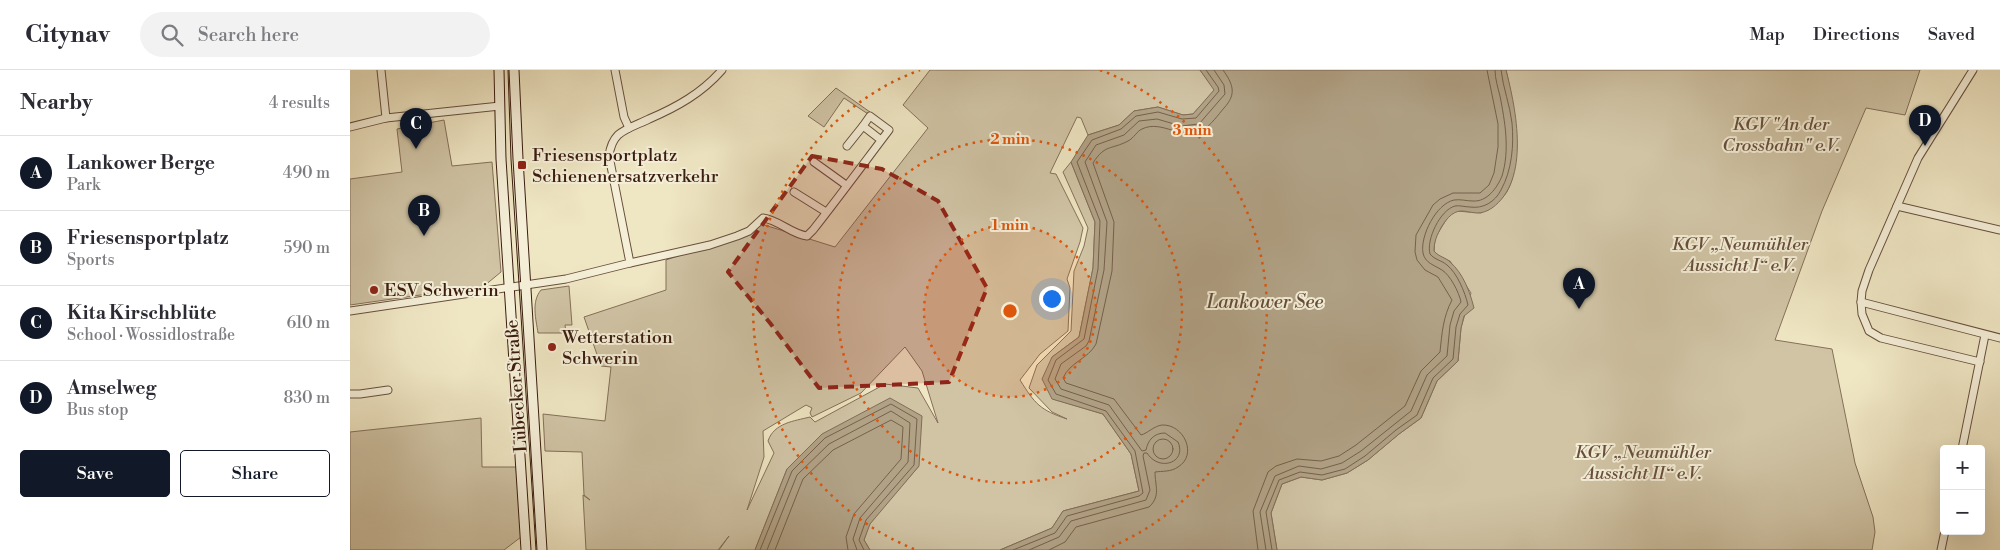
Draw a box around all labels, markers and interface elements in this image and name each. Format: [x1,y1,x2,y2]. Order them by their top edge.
search box [140,12,490,57]
text: Citynav [25,20,110,50]
icon: search [158,21,186,49]
text: Search here [198,23,299,47]
text: Map [1749,23,1785,46]
text: Directions [1813,23,1900,46]
text: Saved [1928,23,1975,46]
text: Nearby [20,90,93,116]
text: 4 results [269,93,330,113]
pin: D [1909,105,1941,146]
pin: C [400,108,432,149]
park label: KGV "An der Crossbahn" e.V. [1722,113,1840,157]
text: 3 min [1172,121,1212,140]
text: 2 min [990,130,1030,149]
place label: Friesensportplatz Schienenersatzverkehr [532,144,719,188]
text: Lankower Berge [67,151,215,175]
marker: Friesensportplatz Schienenersatzverkehr [516,159,528,171]
text: A [30,163,42,183]
text: 490 m [283,163,330,183]
text: Park [67,175,100,195]
pin: B [408,195,440,236]
text: 1 min [991,216,1029,235]
text: Friesensportplatz [67,226,228,250]
park label: KGV „Neumühler Aussicht I“ e.V. [1672,233,1809,277]
text: B [30,238,42,258]
text: 590 m [284,238,330,258]
text: Sports [67,250,114,270]
pin: A [1563,268,1595,309]
place label: ESV Schwerin [384,279,499,302]
marker: ESV Schwerin [368,284,380,296]
your location [1039,286,1065,312]
water label: Lankower See [1206,290,1323,314]
text: Kita Kirschblüte [67,301,217,325]
centre of rings [1001,302,1019,320]
text: C [30,313,42,333]
text: 610 m [286,313,330,333]
street label: Lübecker Straße [500,319,533,453]
text: School · Wossidlostraße [67,325,235,345]
place label: Wetterstation Schwerin [561,326,673,370]
marker: Wetterstation Schwerin [546,341,558,353]
text: Amselweg [67,376,156,400]
text: D [30,388,42,408]
text: 830 m [283,388,330,408]
text: Bus stop [67,400,129,420]
park label: KGV „Neumühler Aussicht II“ e.V. [1575,441,1712,485]
map controls [1940,445,1985,535]
button: + [1940,445,1985,490]
button: Save [20,450,170,497]
button: Share [180,450,330,497]
button: − [1940,490,1985,535]

